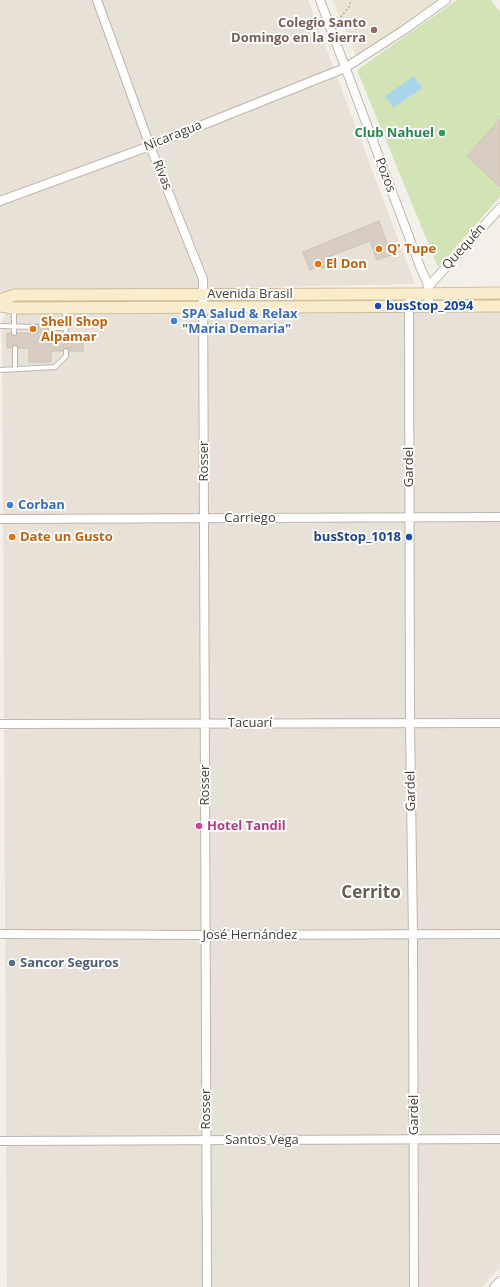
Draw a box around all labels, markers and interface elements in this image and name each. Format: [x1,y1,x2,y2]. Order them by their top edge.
place label: Colegio Santo Domingo en la Sierra [231,15,366,46]
marker: Colegio Santo Domingo en la Sierra [369,25,379,35]
street label: Nicaragua [142,117,204,155]
place label: Club Nahuel [354,125,434,141]
marker: Club Nahuel [437,128,447,138]
street label: Pozos [371,156,399,194]
street label: Rivas [149,158,175,192]
street label: Quequén [439,221,489,273]
place label: Q' Tupe [387,241,436,257]
marker: Q' Tupe [374,244,384,254]
place label: El Don [326,256,367,272]
marker: El Don [313,259,323,269]
street label: Avenida Brasil [207,286,293,302]
place label: busStop_2094 [386,298,473,314]
marker: busStop_2094 [373,301,383,311]
place label: SPA Salud & Relax "Maria Demaria" [182,306,298,337]
place label: Shell Shop Alpamar [41,314,108,345]
marker: SPA Salud & Relax "Maria Demaria" [169,316,179,326]
marker: Shell Shop Alpamar [28,324,38,334]
street label: Rosser [196,441,212,481]
street label: Gardel [401,447,417,487]
place label: Corban [18,497,65,513]
marker: Corban [5,500,15,510]
street label: Carriego [224,510,276,526]
place label: Date un Gusto [20,529,113,545]
place label: busStop_1018 [314,529,401,545]
marker: Date un Gusto [7,532,17,542]
marker: busStop_1018 [404,532,414,542]
street label: Tacuarí [228,715,272,731]
street label: Rosser [197,765,213,805]
street label: Gardel [403,771,419,811]
place label: Hotel Tandil [207,818,286,834]
marker: Hotel Tandil [194,821,204,831]
district label: Cerrito [341,883,401,903]
street label: José Hernández [203,927,297,943]
place label: Sancor Seguros [20,955,119,971]
marker: Sancor Seguros [7,958,17,968]
street label: Rosser [198,1089,214,1129]
street label: Gardel [406,1095,422,1135]
street label: Santos Vega [225,1132,299,1148]

